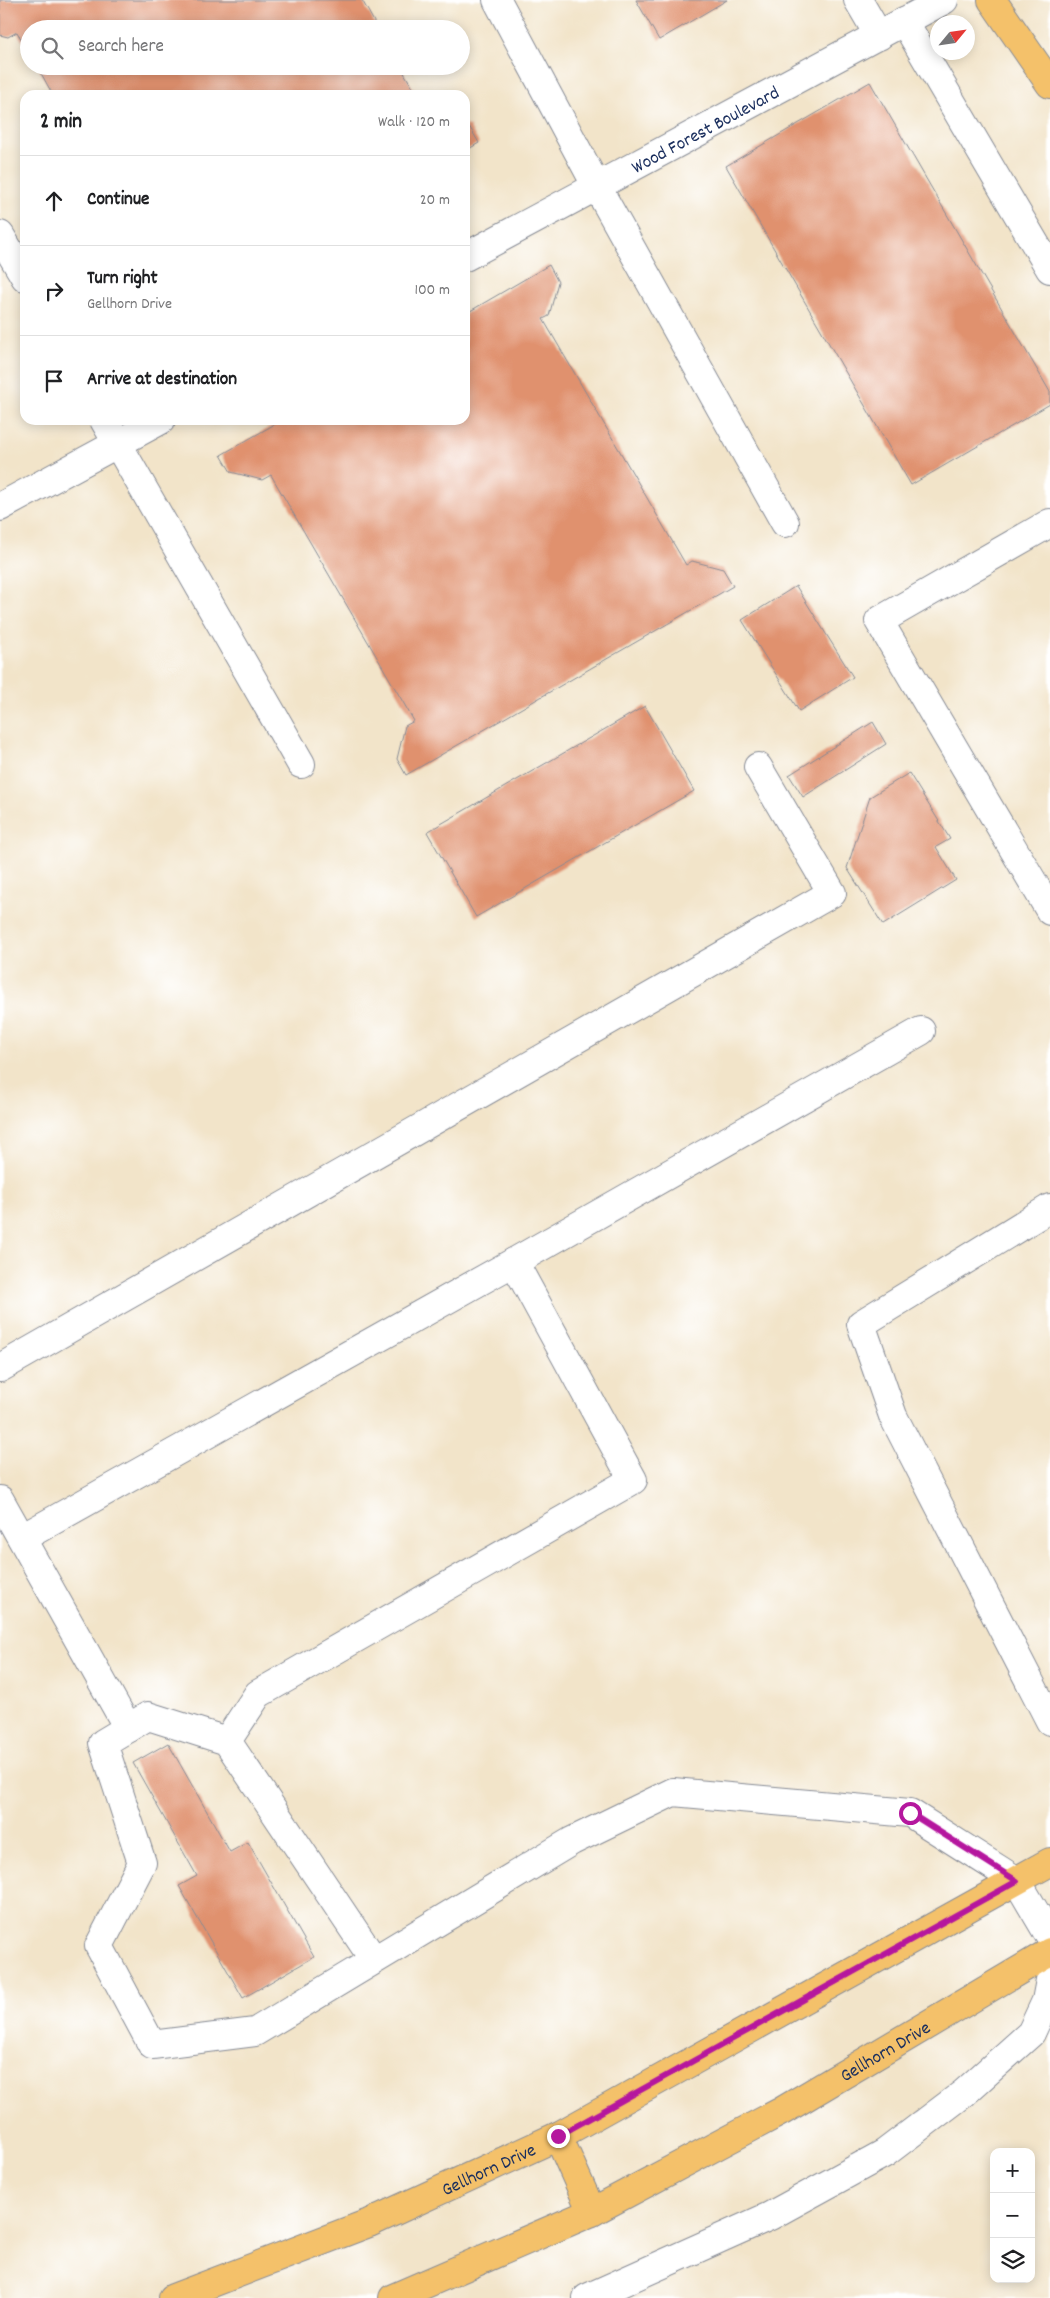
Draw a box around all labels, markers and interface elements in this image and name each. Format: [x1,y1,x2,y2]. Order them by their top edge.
north arrow [930,15,975,60]
search box [20,20,470,75]
icon: search [38,34,66,62]
text: Search here [78,34,164,61]
street label: Wood Forest Boulevard [628,81,785,182]
text: 2 min [40,108,82,138]
text: Walk · 120 m [378,111,450,134]
icon: ahead [40,187,68,215]
text: Continue [87,187,149,214]
text: 20 m [420,189,450,212]
text: Turn right [87,266,158,293]
icon: right [40,277,68,305]
text: 100 m [414,279,450,302]
text: Gellhorn Drive [87,293,172,316]
icon: arrive [40,367,68,395]
text: Arrive at destination [87,367,237,394]
route start [899,1802,922,1825]
street label: Gellhorn Drive [836,2016,937,2091]
route end [547,2125,570,2148]
street label: Gellhorn Drive [438,2138,541,2205]
map controls [990,2148,1035,2283]
button: + [990,2148,1035,2193]
button: − [990,2193,1035,2238]
button: layers [990,2238,1035,2283]

